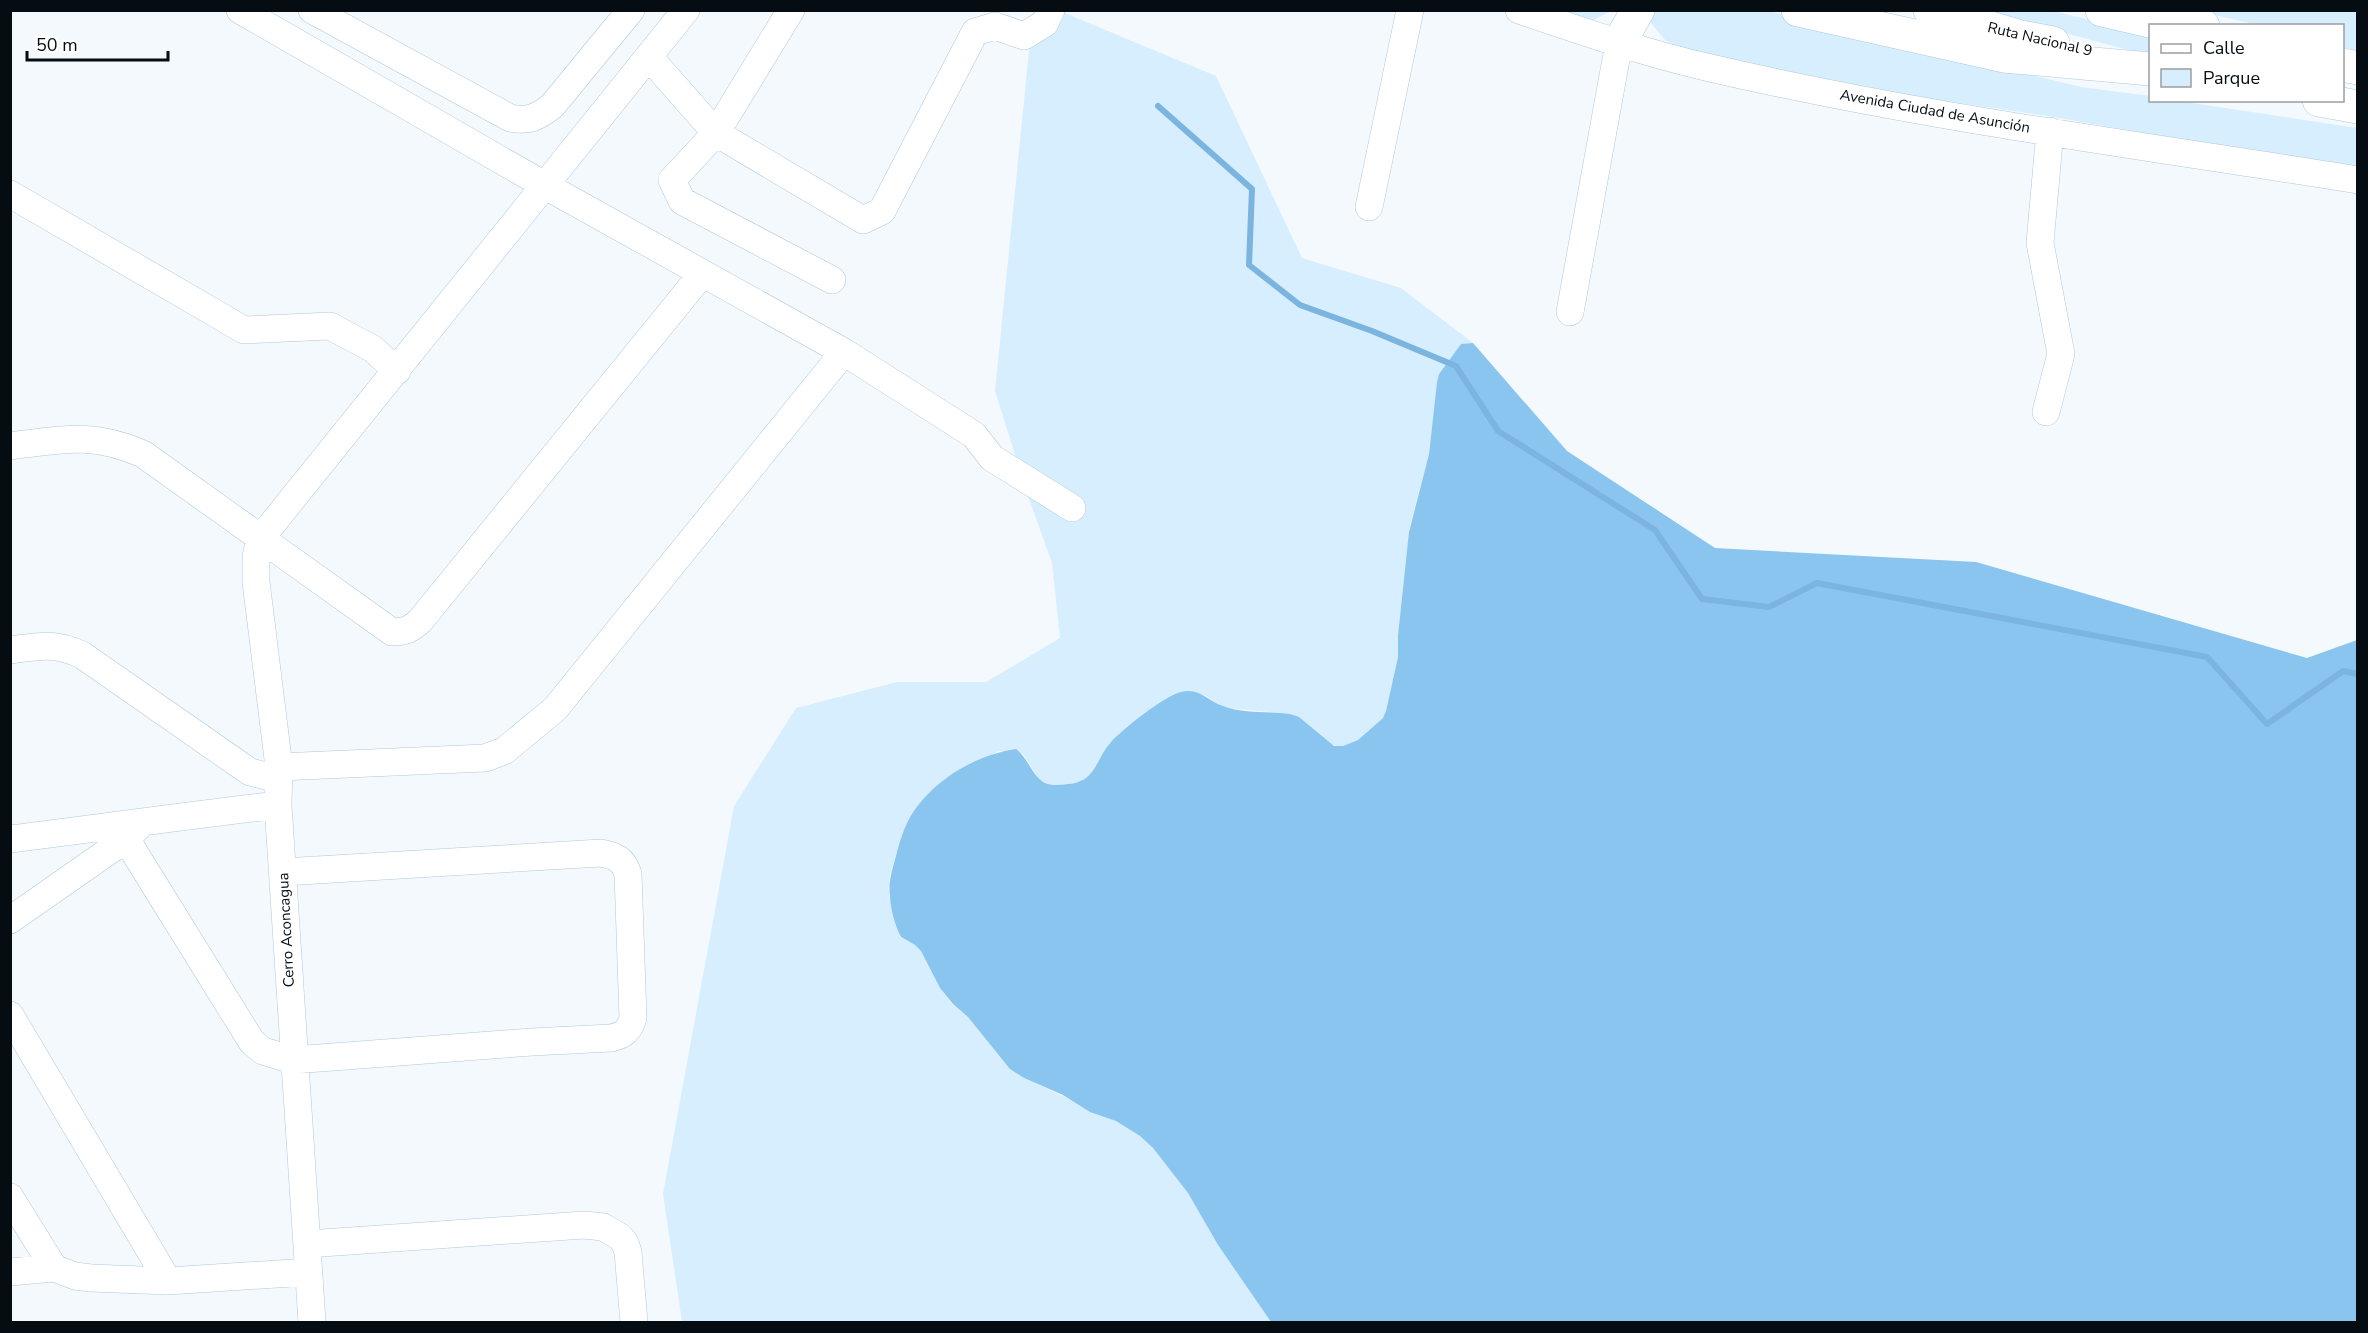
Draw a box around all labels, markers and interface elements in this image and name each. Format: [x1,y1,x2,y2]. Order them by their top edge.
street label: Ruta Nacional 9 [1986,17,2094,61]
scale bar [27,24,168,62]
legend [2149,24,2344,102]
text: 50 m [36,33,78,57]
text: Calle [2203,36,2245,60]
text: Parque [2203,66,2260,90]
street label: Avenida Ciudad de Asunción [1838,84,2032,138]
street label: Cerro Aconcagua [273,872,299,988]

